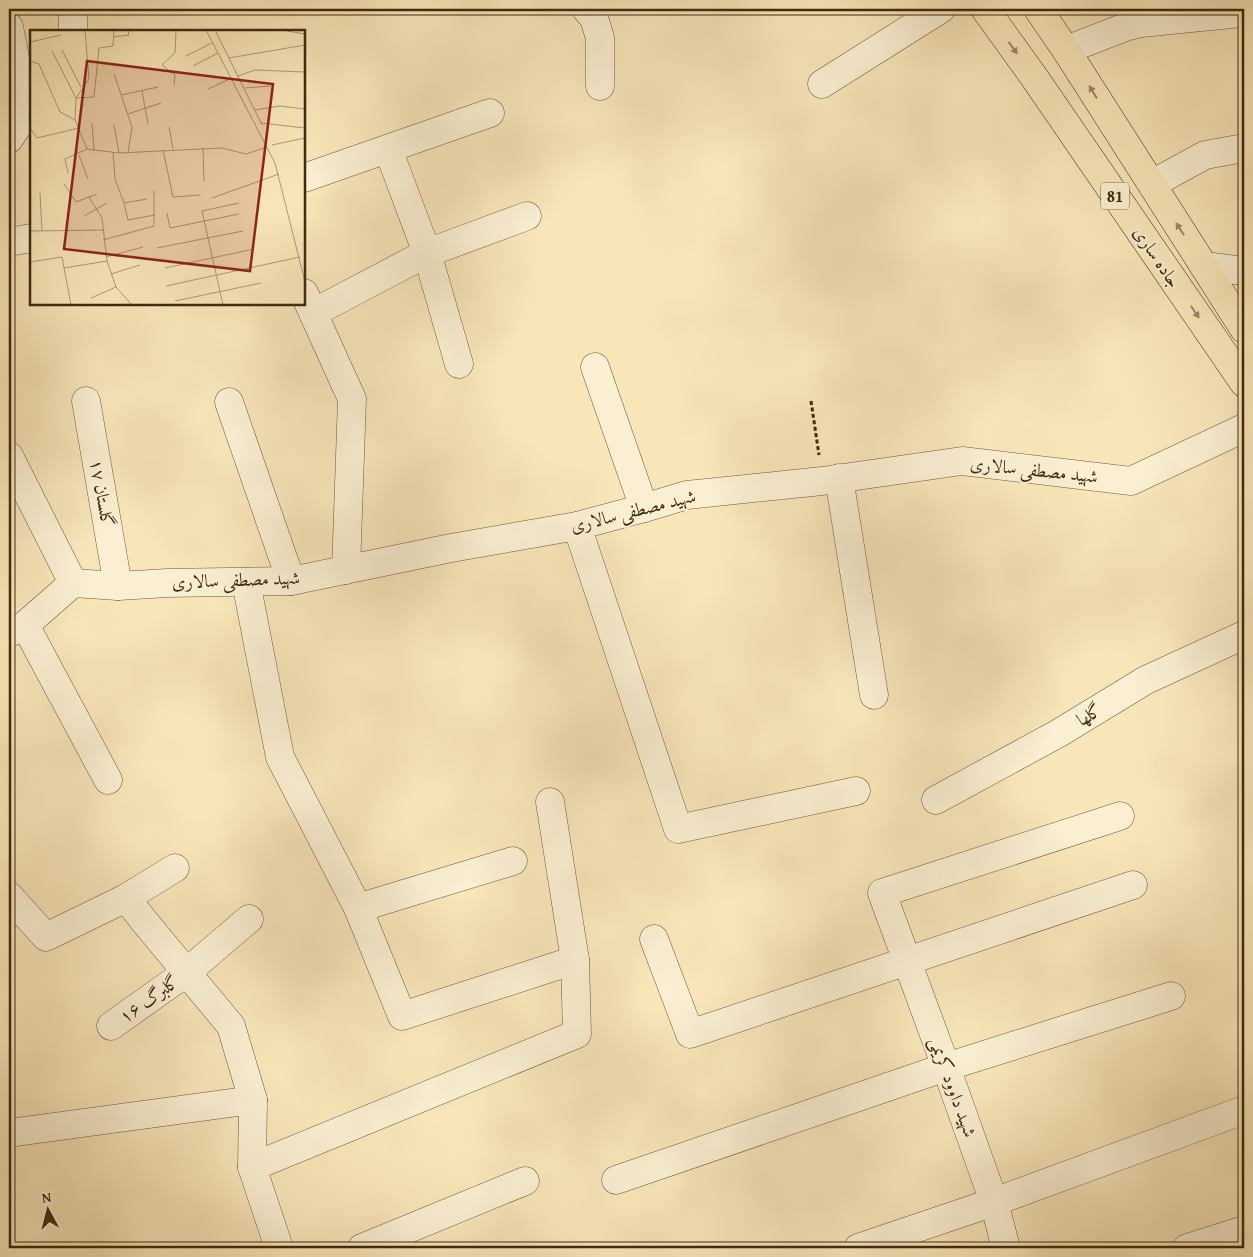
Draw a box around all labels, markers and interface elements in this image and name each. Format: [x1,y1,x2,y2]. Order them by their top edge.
inset map [30,30,305,305]
one-way arrow [1008,41,1019,54]
one-way arrow [1088,86,1098,99]
road number: 81 [1101,182,1129,210]
street label: جاده ساری [1127,221,1188,293]
one-way arrow [1176,223,1185,236]
one-way arrow [1190,305,1200,319]
street label: شهید مصطفی سالاری [969,449,1099,490]
street label: گلستان ۱۷ [83,457,122,529]
street label: شهید مصطفی سالاری [567,482,698,539]
street label: شهید مصطفی سالاری [171,564,301,595]
street label: گلها [1071,697,1106,733]
street label: گلبرگ ۱۶ [113,968,184,1029]
street label: شهید داوود کریمی [923,1033,984,1141]
north arrow [22,1184,72,1234]
text: N [41,1187,53,1208]

